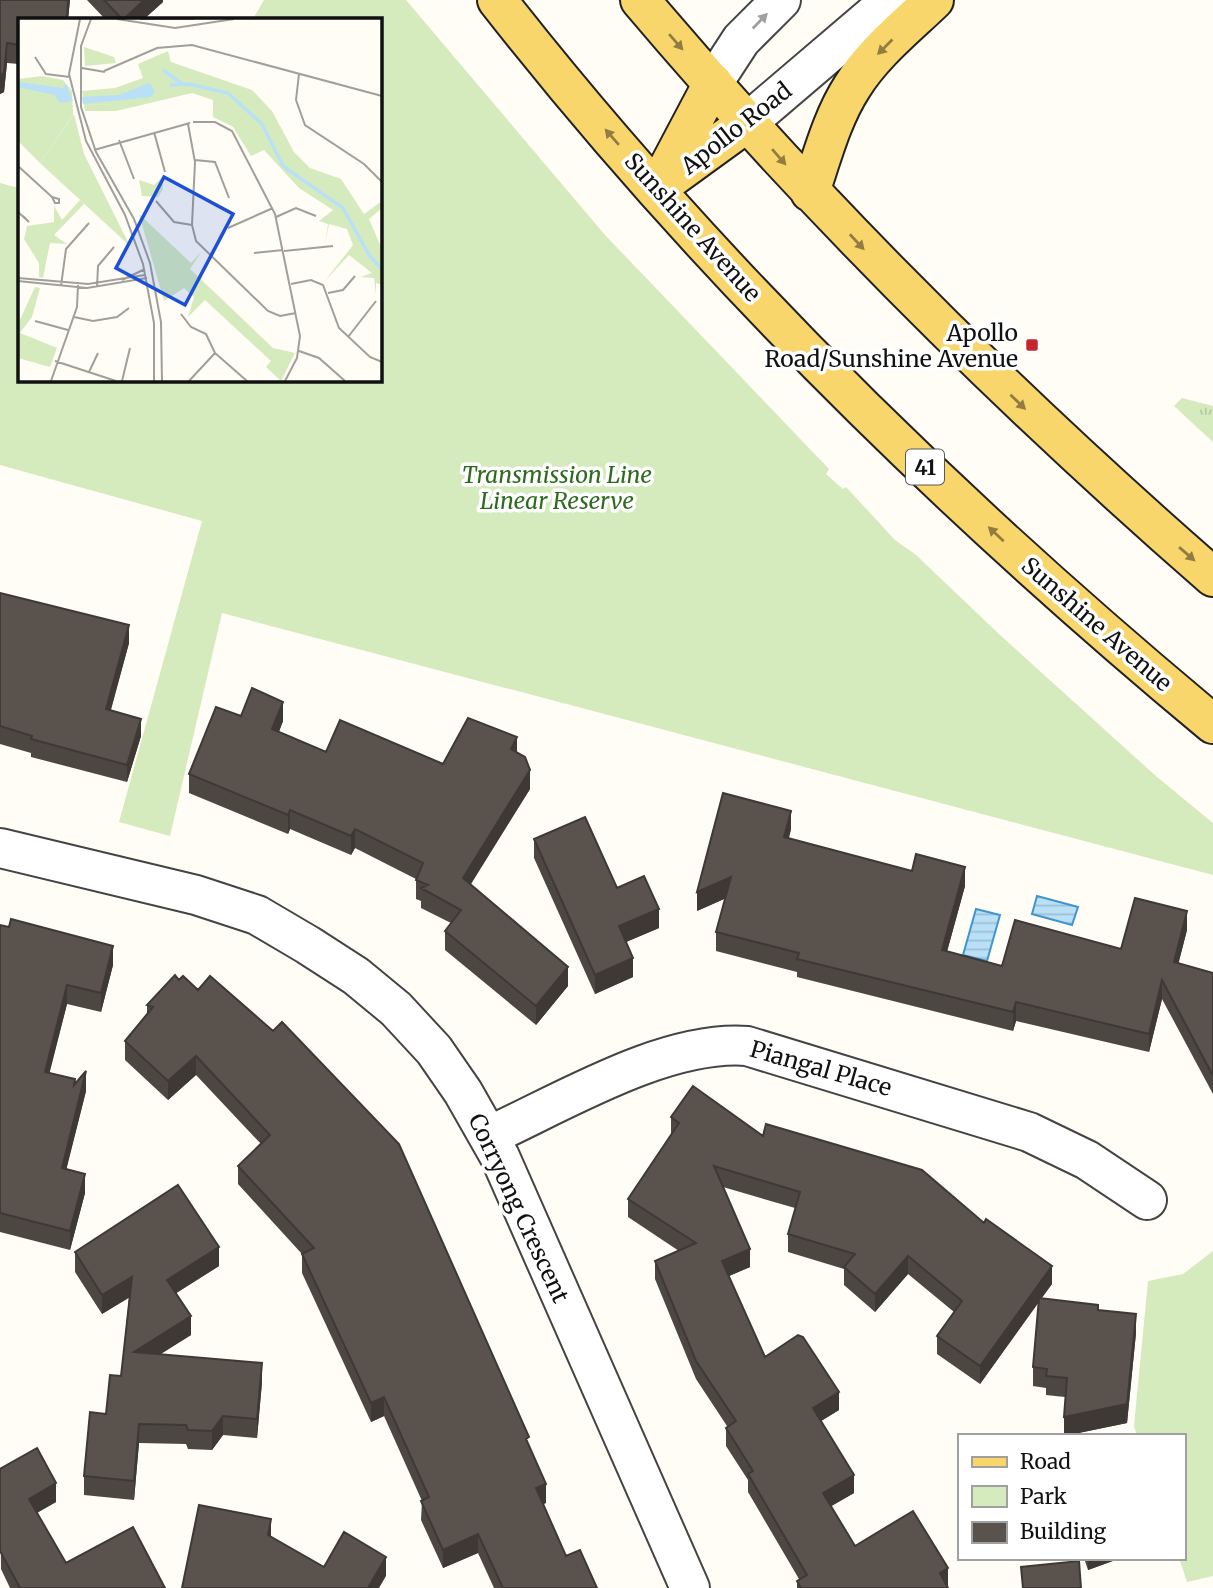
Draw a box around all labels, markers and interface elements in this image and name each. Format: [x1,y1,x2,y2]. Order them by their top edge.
one-way arrow [751,12,768,29]
inset map [18,18,382,382]
one-way arrow [668,33,684,51]
one-way arrow [877,39,894,56]
street label: Apollo Road [674,76,797,181]
one-way arrow [605,129,620,146]
street label: Sunshine Avenue [619,147,767,307]
one-way arrow [771,148,787,166]
one-way arrow [848,233,864,250]
place label: Apollo Road/Sunshine Avenue [764,318,1018,373]
marker: Apollo Road/Sunshine Avenue [1024,337,1040,353]
one-way arrow [1009,394,1026,410]
road number: 41 [906,449,944,484]
park label: Transmission Line Linear Reserve [462,460,652,515]
one-way arrow [988,526,1005,542]
one-way arrow [1179,546,1196,561]
street label: Sunshine Avenue [1016,551,1178,697]
street label: Piangal Place [747,1034,895,1102]
street label: Corryong Crescent [462,1109,576,1307]
legend [958,1434,1185,1560]
text: Road [1020,1448,1071,1475]
text: Park [1020,1483,1067,1510]
text: Building [1020,1518,1107,1545]

